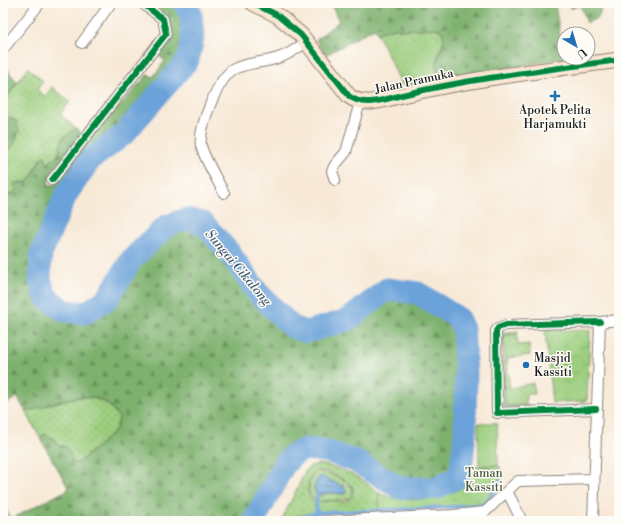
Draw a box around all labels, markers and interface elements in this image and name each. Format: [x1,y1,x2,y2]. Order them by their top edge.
north arrow [556,26,596,66]
text: U [573,45,589,62]
street label: Jalan Pramuka [372,66,456,97]
marker: Apotek Pelita Harjamukti [550,91,560,101]
place label: Apotek Pelita Harjamukti [518,103,592,132]
water label: Sungai Cikalong [202,226,276,310]
place label: Masjid Kassiti [534,351,572,380]
marker: Masjid Kassiti [521,360,531,370]
park label: Taman Kassiti [465,466,503,495]

